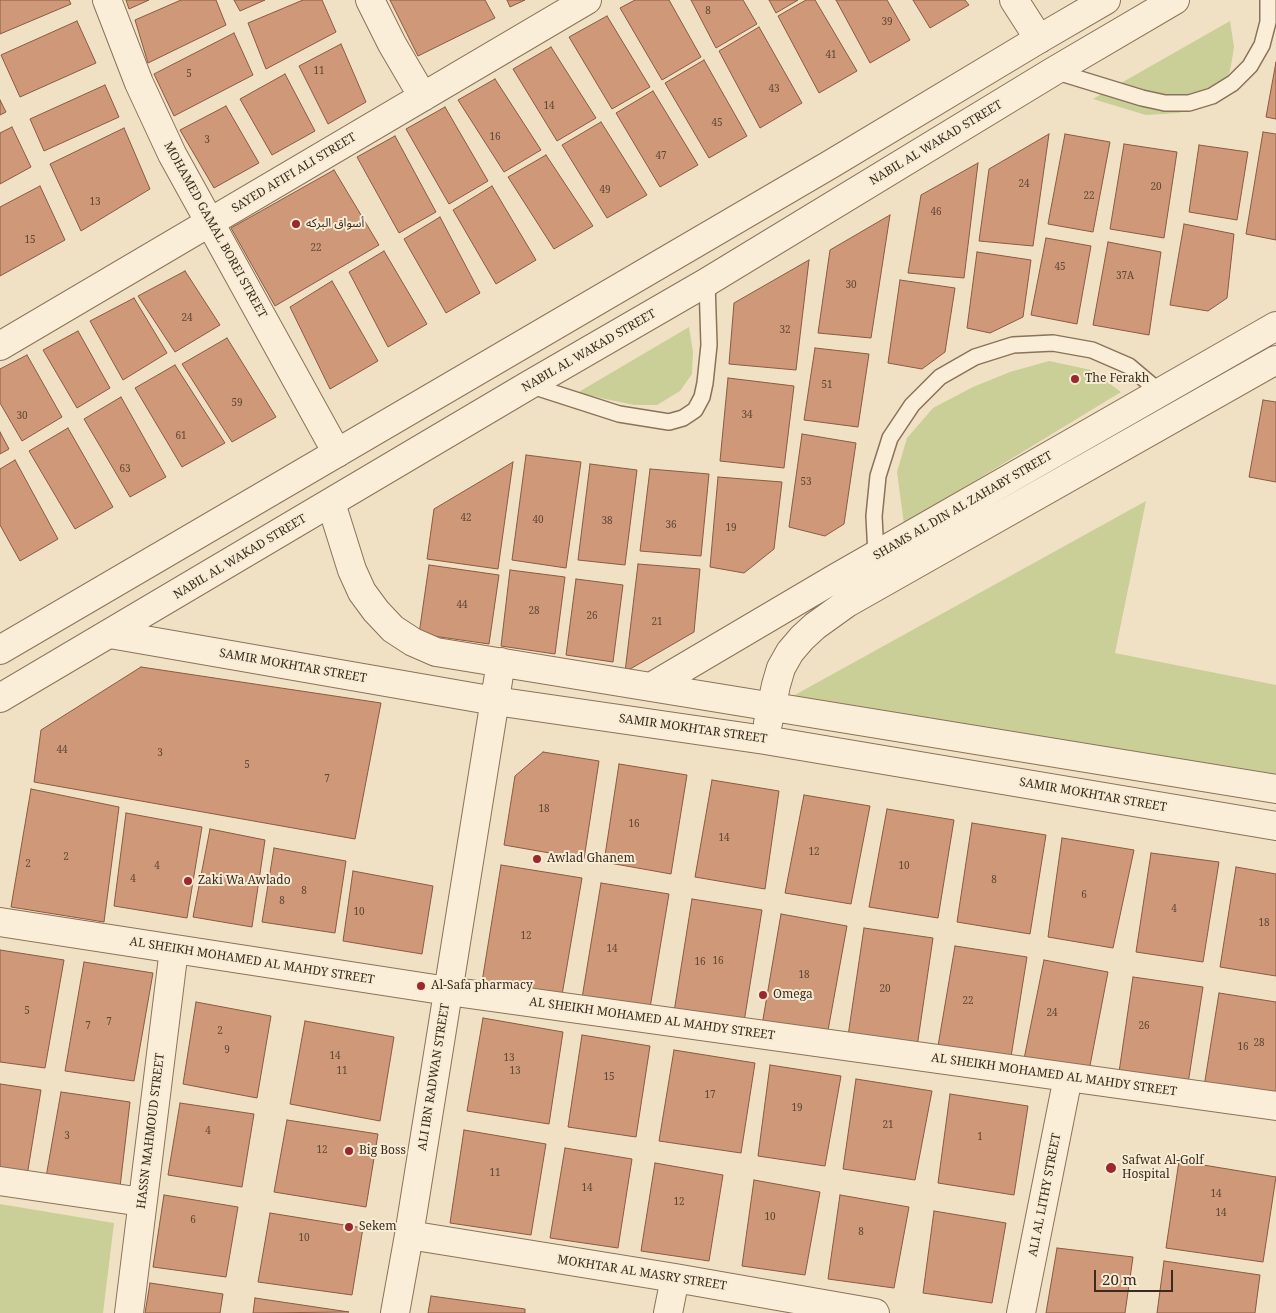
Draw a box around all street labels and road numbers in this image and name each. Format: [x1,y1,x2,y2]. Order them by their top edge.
street label: NABIL AL WAKAD STREET [867,98,1005,188]
street label: SAYED AFIFI ALI STREET [229,130,359,216]
street label: MOHAMED GAMAL BOREI STREET [160,139,270,321]
street label: NABIL AL WAKAD STREET [519,307,659,395]
street label: SHAMS AL DIN AL ZAHABY STREET [871,449,1055,563]
street label: NABIL AL WAKAD STREET [171,512,309,602]
street label: SAMIR MOKHTAR STREET [218,646,368,686]
street label: SAMIR MOKHTAR STREET [618,711,768,747]
street label: SAMIR MOKHTAR STREET [1018,775,1168,815]
street label: AL SHEIKH MOHAMED AL MAHDY STREET [128,935,376,987]
street label: AL SHEIKH MOHAMED AL MAHDY STREET [528,995,776,1043]
street label: ALI IBN RADWAN STREET [415,1002,453,1152]
street label: AL SHEIKH MOHAMED AL MAHDY STREET [930,1051,1178,1099]
street label: HASSN MAHMOUD STREET [134,1052,168,1210]
street label: ALI AL LITHY STREET [1026,1132,1064,1258]
street label: MOKHTAR AL MASRY STREET [556,1252,728,1294]

